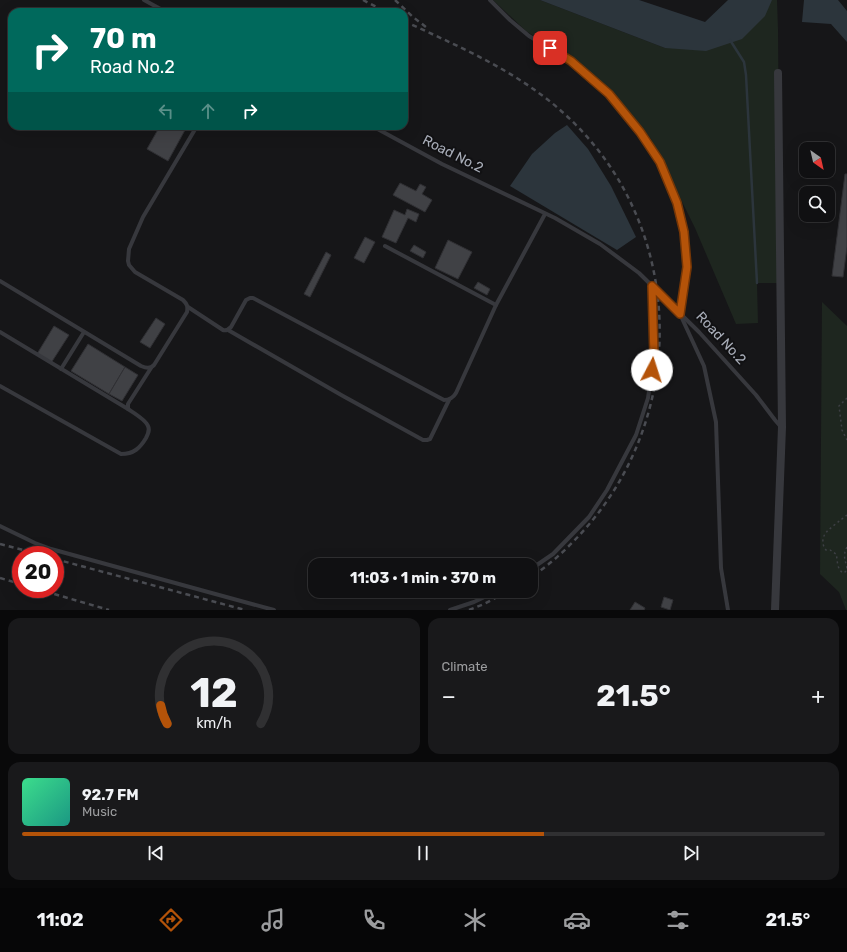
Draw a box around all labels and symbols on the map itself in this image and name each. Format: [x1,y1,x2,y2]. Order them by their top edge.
pin [533,31,567,65]
street label: Road No.2 [420,131,486,177]
north arrow [799,142,835,178]
street label: Road No.2 [692,308,750,368]
position arrow [631,349,673,391]
speed limit sign: 20 [12,546,64,598]

